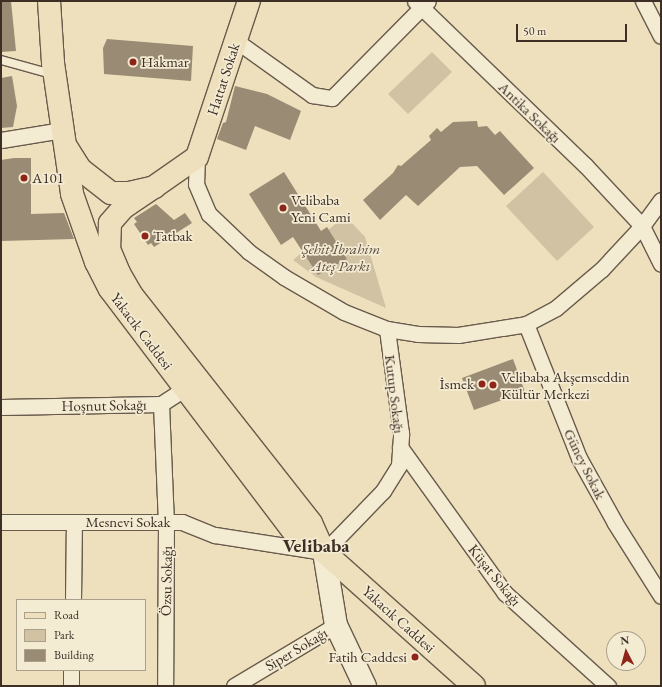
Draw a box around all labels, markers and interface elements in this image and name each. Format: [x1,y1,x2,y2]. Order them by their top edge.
scale bar [518,16,629,42]
text: 50 m [523,23,546,39]
street label: Hattat Sokak [203,40,243,118]
place label: Hakmar [141,53,189,71]
marker: Hakmar [128,57,138,67]
street label: Antika Sokağı [495,78,565,146]
place label: A101 [32,169,64,187]
marker: A101 [19,173,29,183]
place label: Velibaba Yeni Cami [291,190,351,225]
marker: Velibaba Yeni Cami [278,203,288,213]
place label: Tatbak [153,227,193,245]
marker: Tatbak [140,231,150,241]
park label: Şehit İbrahim Ateş Parkı [302,239,380,274]
street label: Yakacık Caddesi [107,289,177,373]
street label: Kutup Sokağı [381,354,409,434]
place label: Velibaba Akşemseddin Kültür Merkezi [501,367,630,402]
place label: İsmek [440,375,474,393]
marker: İsmek [477,379,487,389]
marker: Velibaba Akşemseddin Kültür Merkezi [488,380,498,390]
street label: Hoşnut Sokağı [61,395,147,415]
street label: Güney Sokak [560,426,610,502]
street label: Mesnevi Sokak [85,513,171,531]
district label: Velibaba [282,535,350,557]
street label: Küşat Sokağı [465,541,525,609]
street label: Özsu Sokağı [156,546,176,616]
street label: Yakacık Caddesi [359,582,439,656]
legend [16,599,146,671]
text: Road [54,607,79,623]
street label: Siper Sokağı [261,623,331,675]
text: Park [54,627,74,643]
north arrow [606,631,646,671]
text: N [620,633,630,647]
text: Building [54,647,94,663]
place label: Fatih Caddesi [328,648,407,666]
marker: Fatih Caddesi [410,652,420,662]

